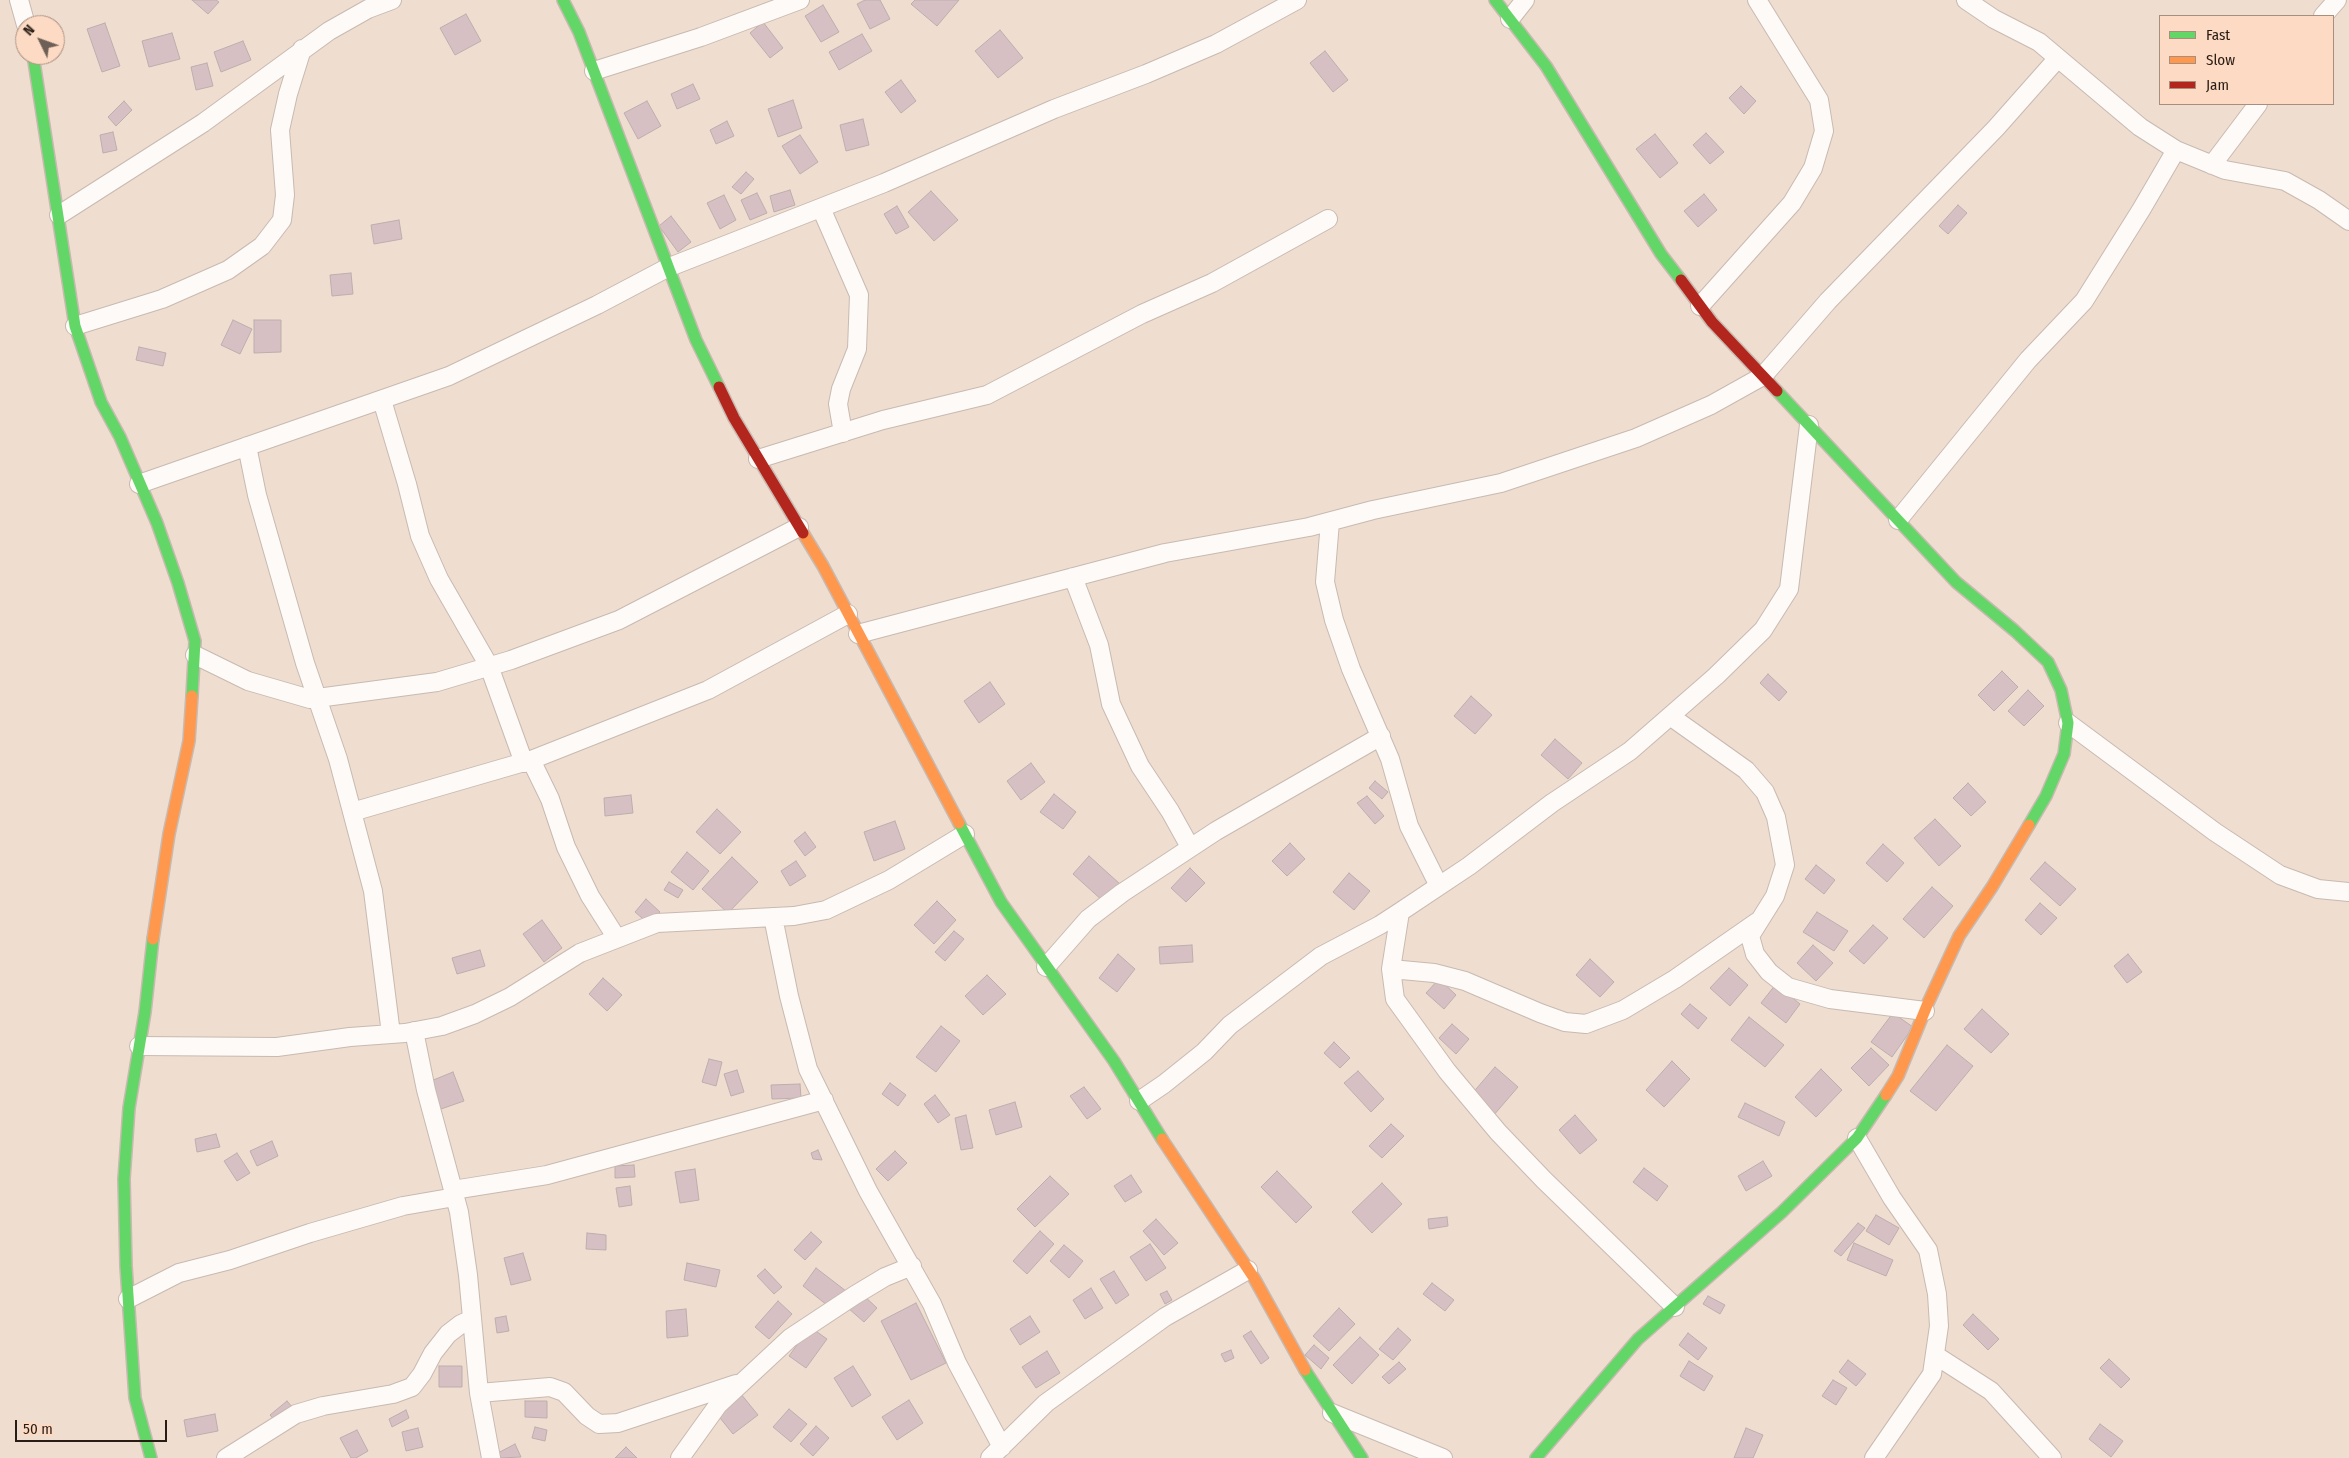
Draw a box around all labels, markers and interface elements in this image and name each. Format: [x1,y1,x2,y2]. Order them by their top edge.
north arrow [15,15,65,65]
legend [2159,15,2334,105]
text: N [20,21,38,39]
text: Fast [2206,26,2230,44]
text: Slow [2206,51,2235,69]
text: Jam [2206,76,2229,94]
scale bar [18,1410,170,1442]
text: 50 m [23,1420,53,1438]

